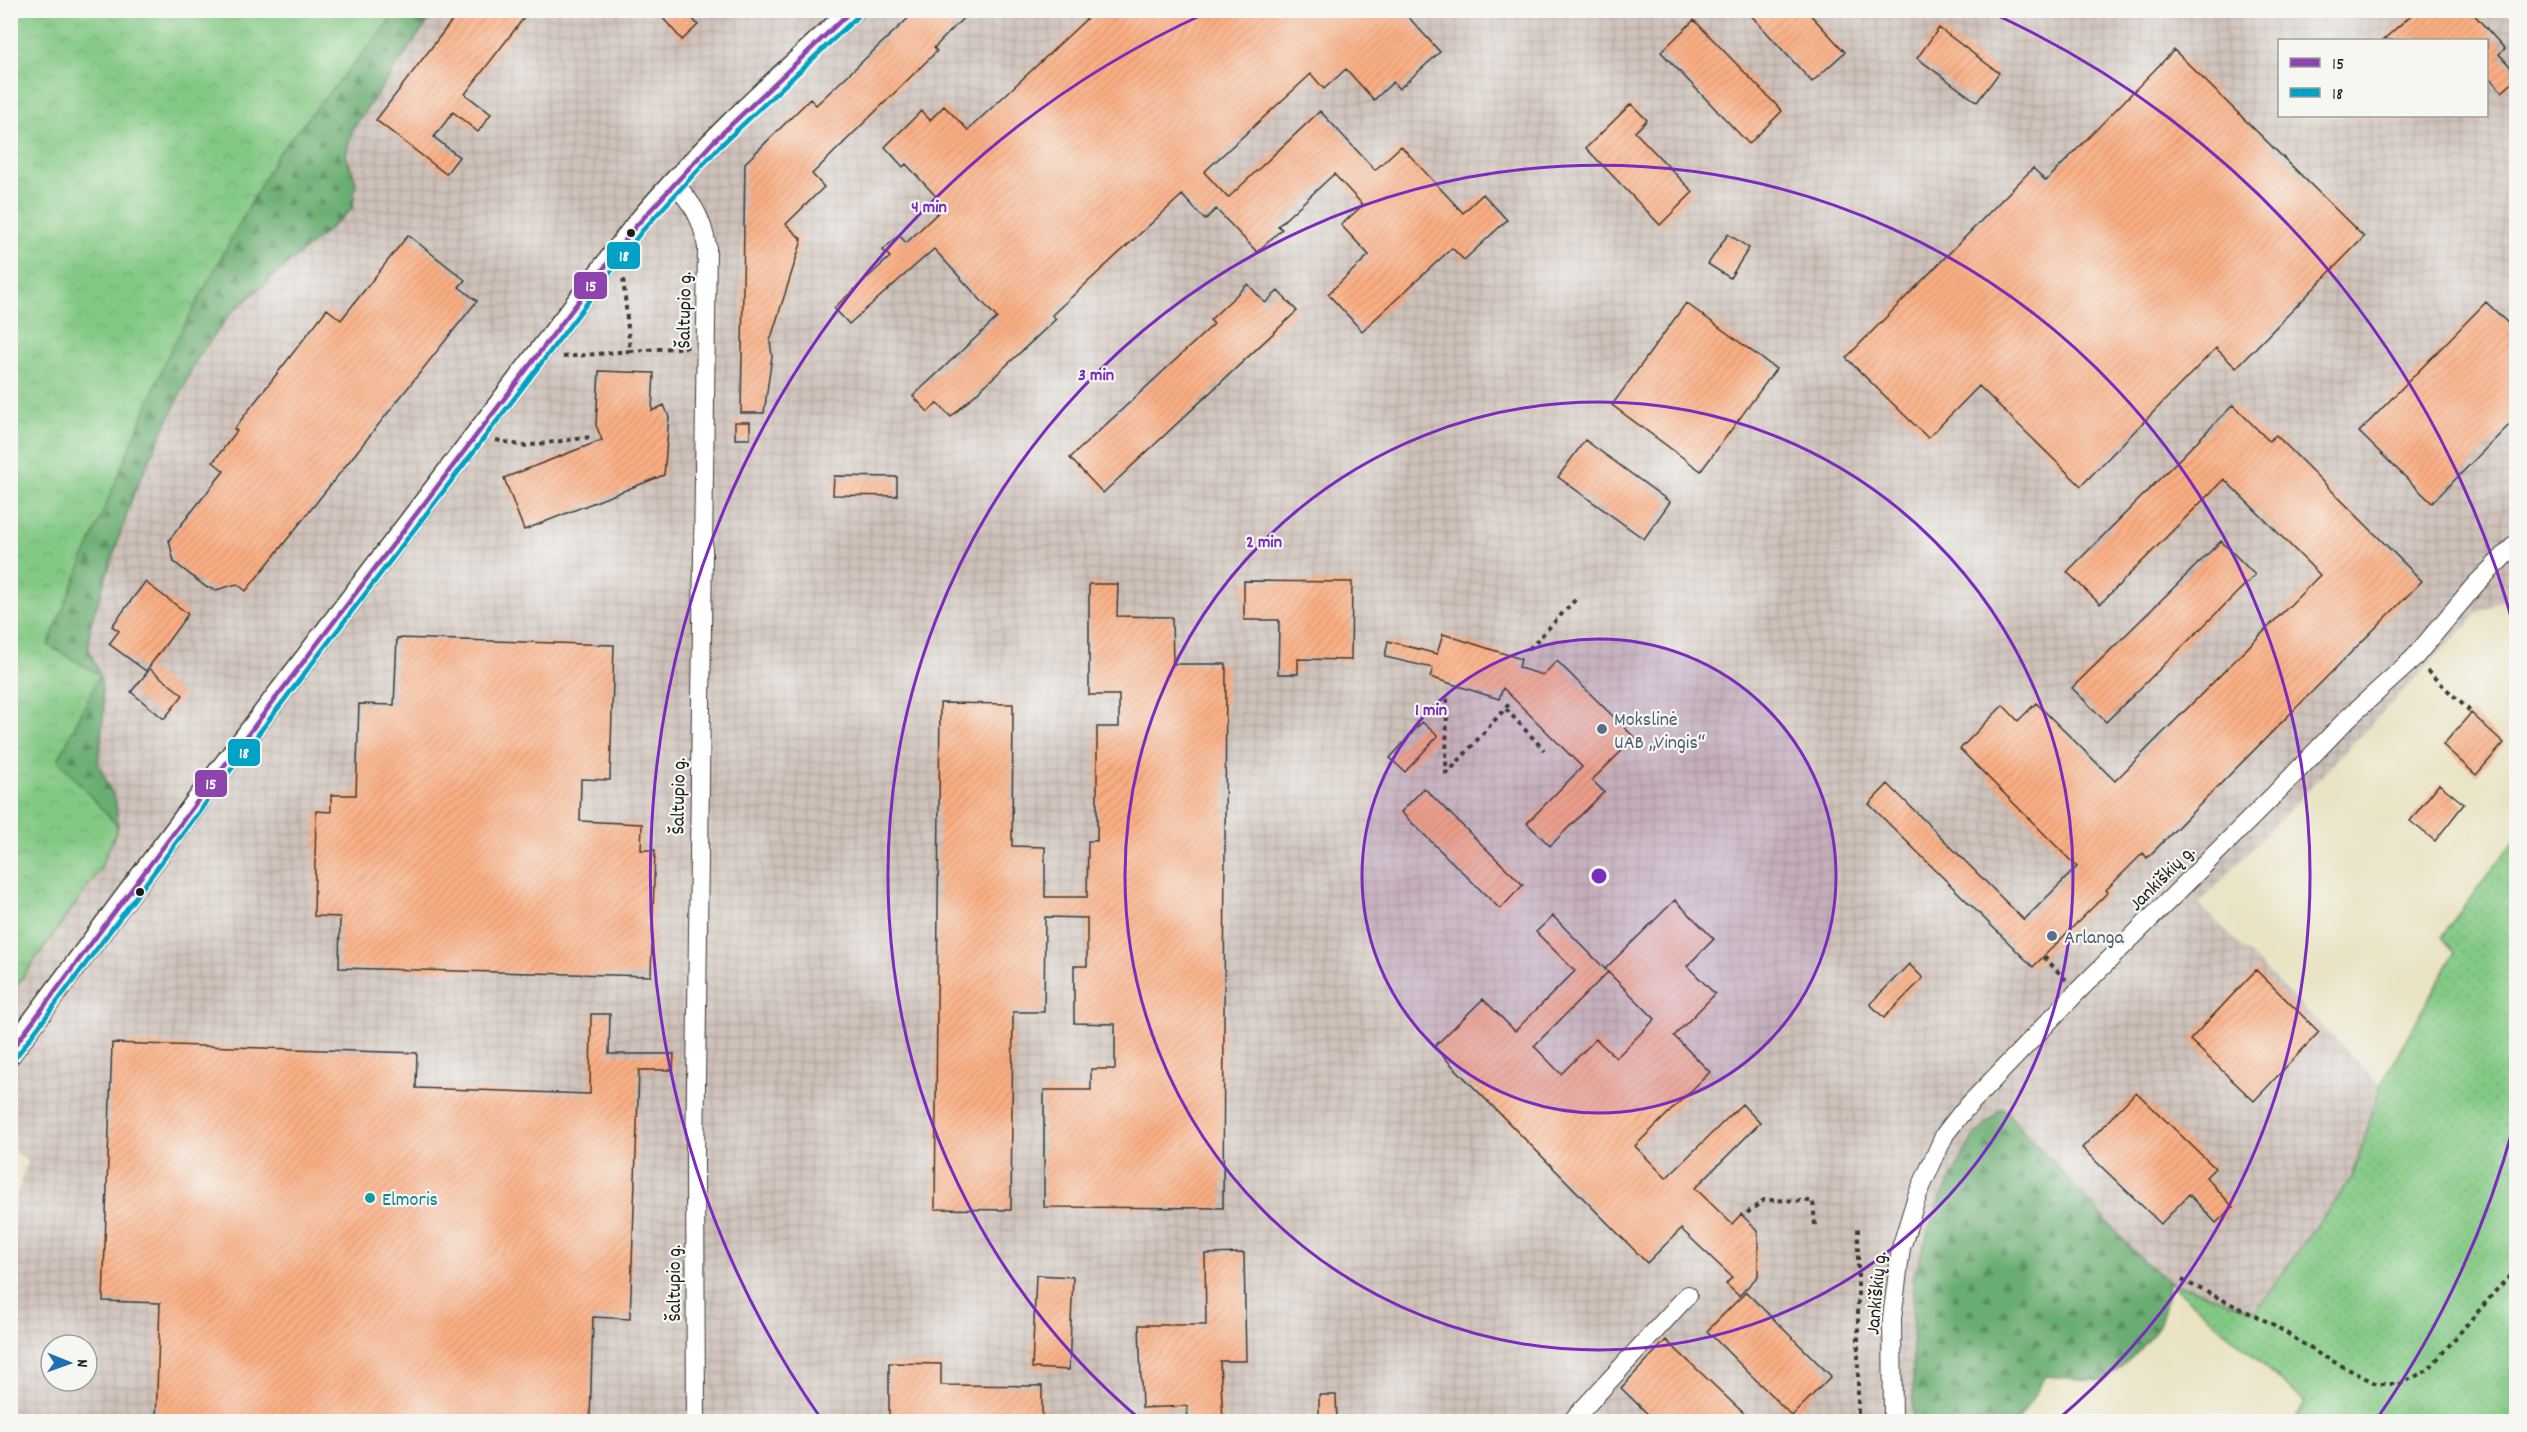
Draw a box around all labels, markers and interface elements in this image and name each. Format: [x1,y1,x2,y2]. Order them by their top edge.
legend [2278,39,2488,117]
text: 15 [2332,53,2344,78]
text: 18 [2332,83,2343,108]
text: 4 min [911,196,947,221]
unlabelled marker [625,227,637,239]
line badge: 18 [606,241,641,270]
text: 18 [619,246,630,269]
line badge: 15 [573,271,608,300]
street label: Šaltupio g. [671,271,701,349]
text: 15 [586,276,596,299]
text: 3 min [1078,364,1114,389]
text: 2 min [1246,531,1282,556]
text: 1 min [1415,699,1447,724]
place label: Mokslinė UAB „Vingis“ [1614,707,1705,758]
marker: Mokslinė UAB „Vingis“ [1595,722,1609,736]
line badge: 18 [227,738,261,767]
text: 18 [239,743,250,766]
street label: Šaltupio g. [665,757,695,835]
line badge: 15 [194,769,228,798]
text: 15 [206,774,216,797]
street label: Jankiškių g. [2124,840,2203,919]
centre of rings [1589,866,1609,886]
unlabelled marker [134,886,146,898]
place label: Arlanga [2064,925,2124,953]
marker: Arlanga [2045,929,2059,943]
place label: Elmoris [382,1187,438,1215]
marker: Elmoris [363,1191,377,1205]
street label: Šaltupio g. [662,1245,690,1321]
street label: Jankiškių g. [1860,1250,1896,1336]
north arrow [39,1333,99,1393]
text: N [70,1359,93,1367]

